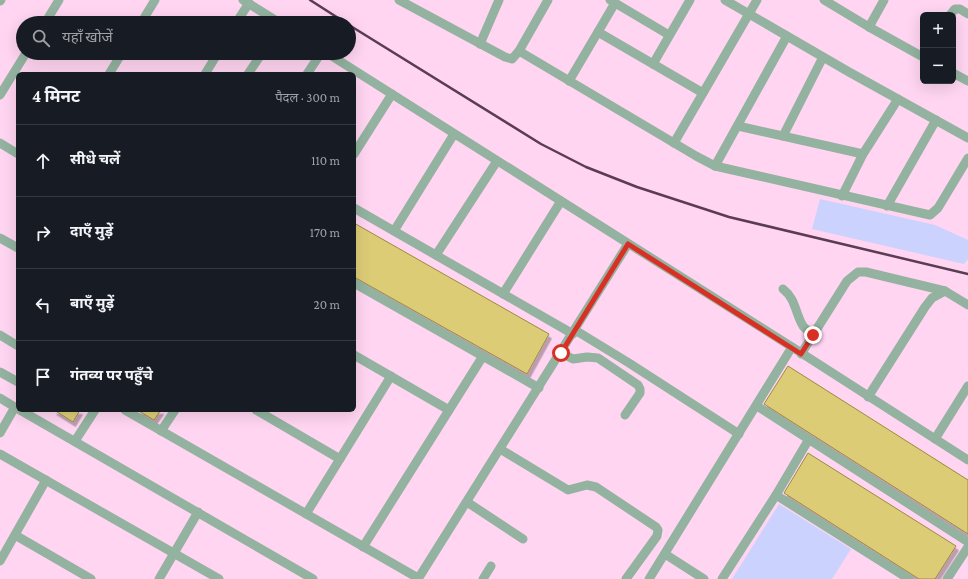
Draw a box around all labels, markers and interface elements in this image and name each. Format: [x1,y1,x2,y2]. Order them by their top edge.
map controls [920,12,956,84]
button: + [920,12,956,48]
search box [16,16,356,60]
icon: search [30,27,52,49]
text: यहाँ खोजें [62,29,113,45]
button: − [920,48,956,84]
text: 4 मिनट [32,87,80,106]
text: पैदल · 300 m [275,90,340,105]
icon: ahead [32,150,54,172]
text: सीधे चलें [70,151,120,167]
text: 110 m [311,153,340,168]
icon: right [32,222,54,244]
text: दाएँ मुड़ें [70,223,113,239]
text: 170 m [310,225,340,240]
icon: left [32,294,54,316]
text: बाएँ मुड़ें [70,295,114,311]
text: 20 m [314,297,340,312]
route end [804,326,822,344]
route start [552,344,570,362]
icon: arrive [32,366,54,388]
text: गंतव्य पर पहुँचे [70,367,153,383]

